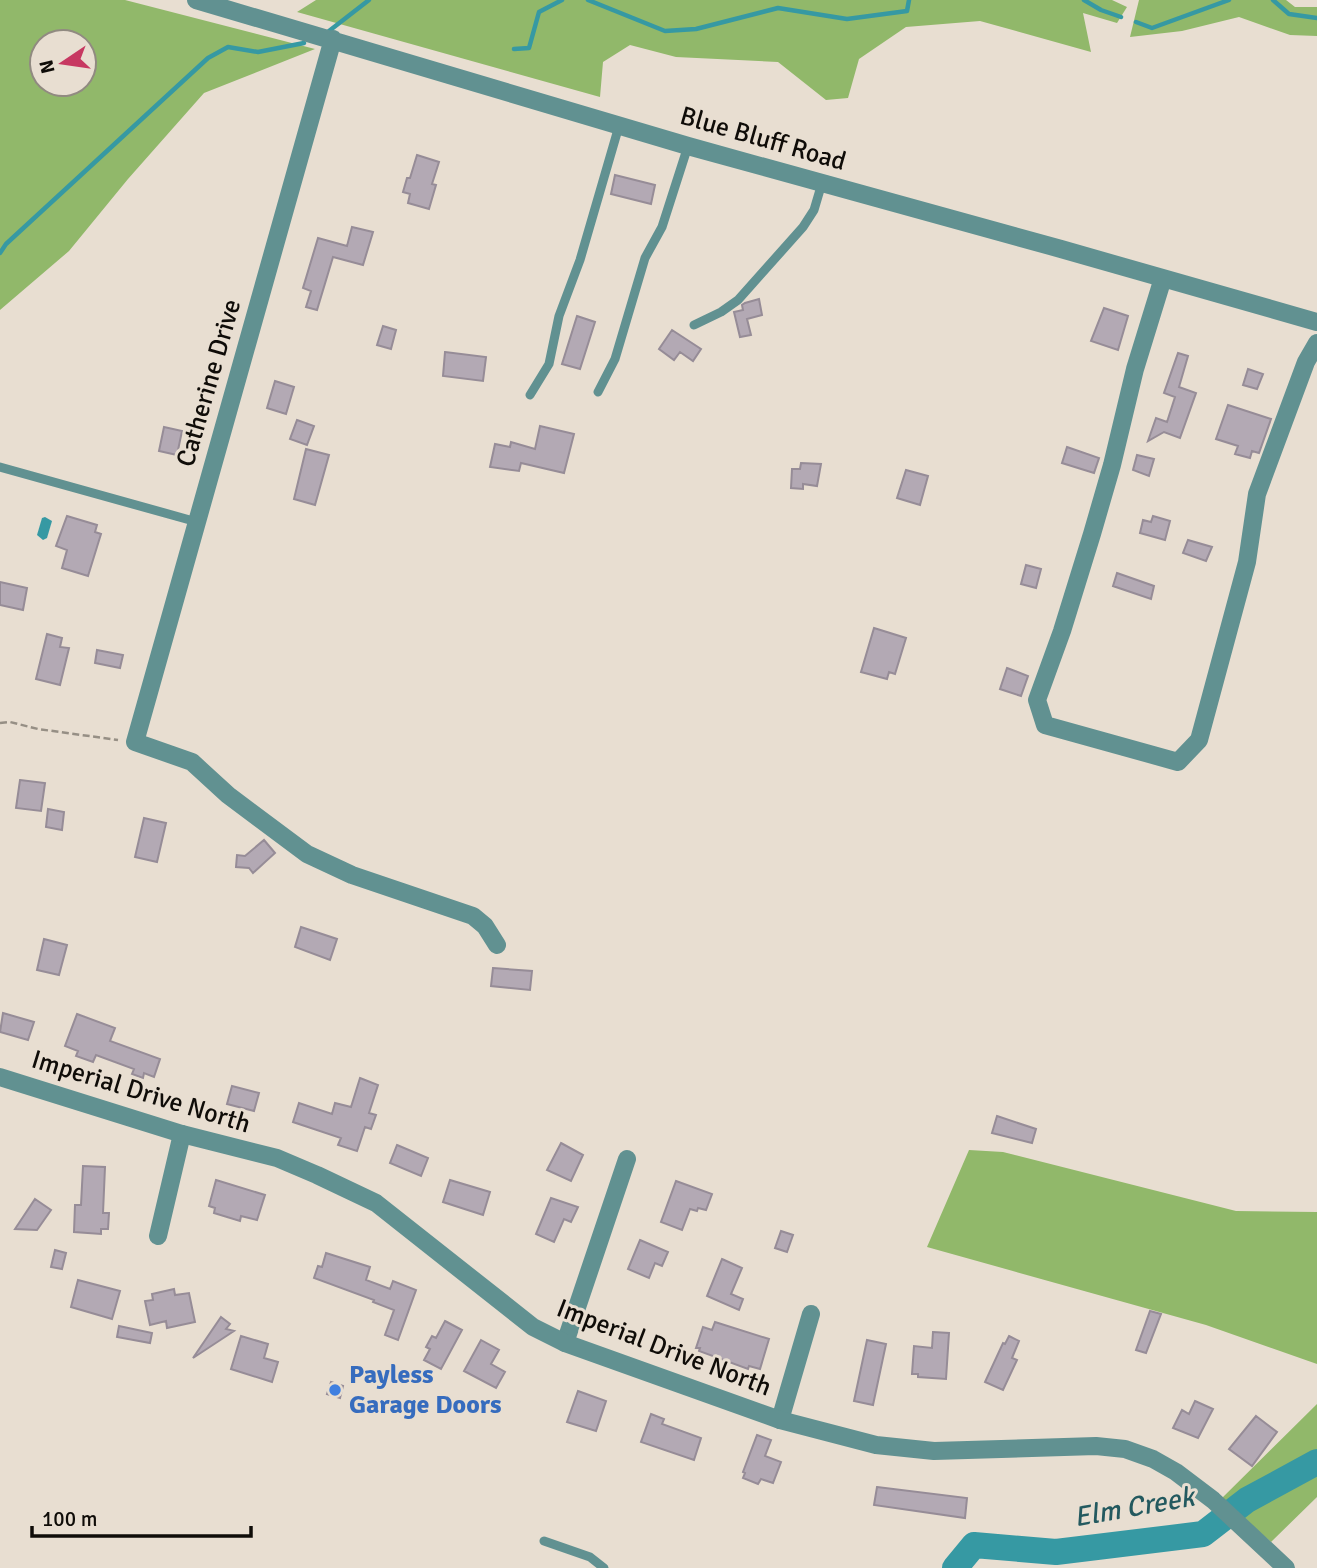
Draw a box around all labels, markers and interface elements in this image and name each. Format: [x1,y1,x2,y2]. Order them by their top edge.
north arrow [28,28,98,98]
text: N [34,57,61,76]
street label: Blue Bluff Road [676,100,850,178]
street label: Catherine Drive [170,296,248,470]
street label: Imperial Drive North [28,1043,254,1141]
street label: Imperial Drive North [552,1292,776,1404]
place label: Payless Garage Doors [349,1359,502,1421]
marker: Payless Garage Doors [327,1382,343,1398]
water label: Elm Creek [1071,1479,1200,1534]
scale bar [32,1494,250,1538]
text: 100 m [42,1506,97,1532]

